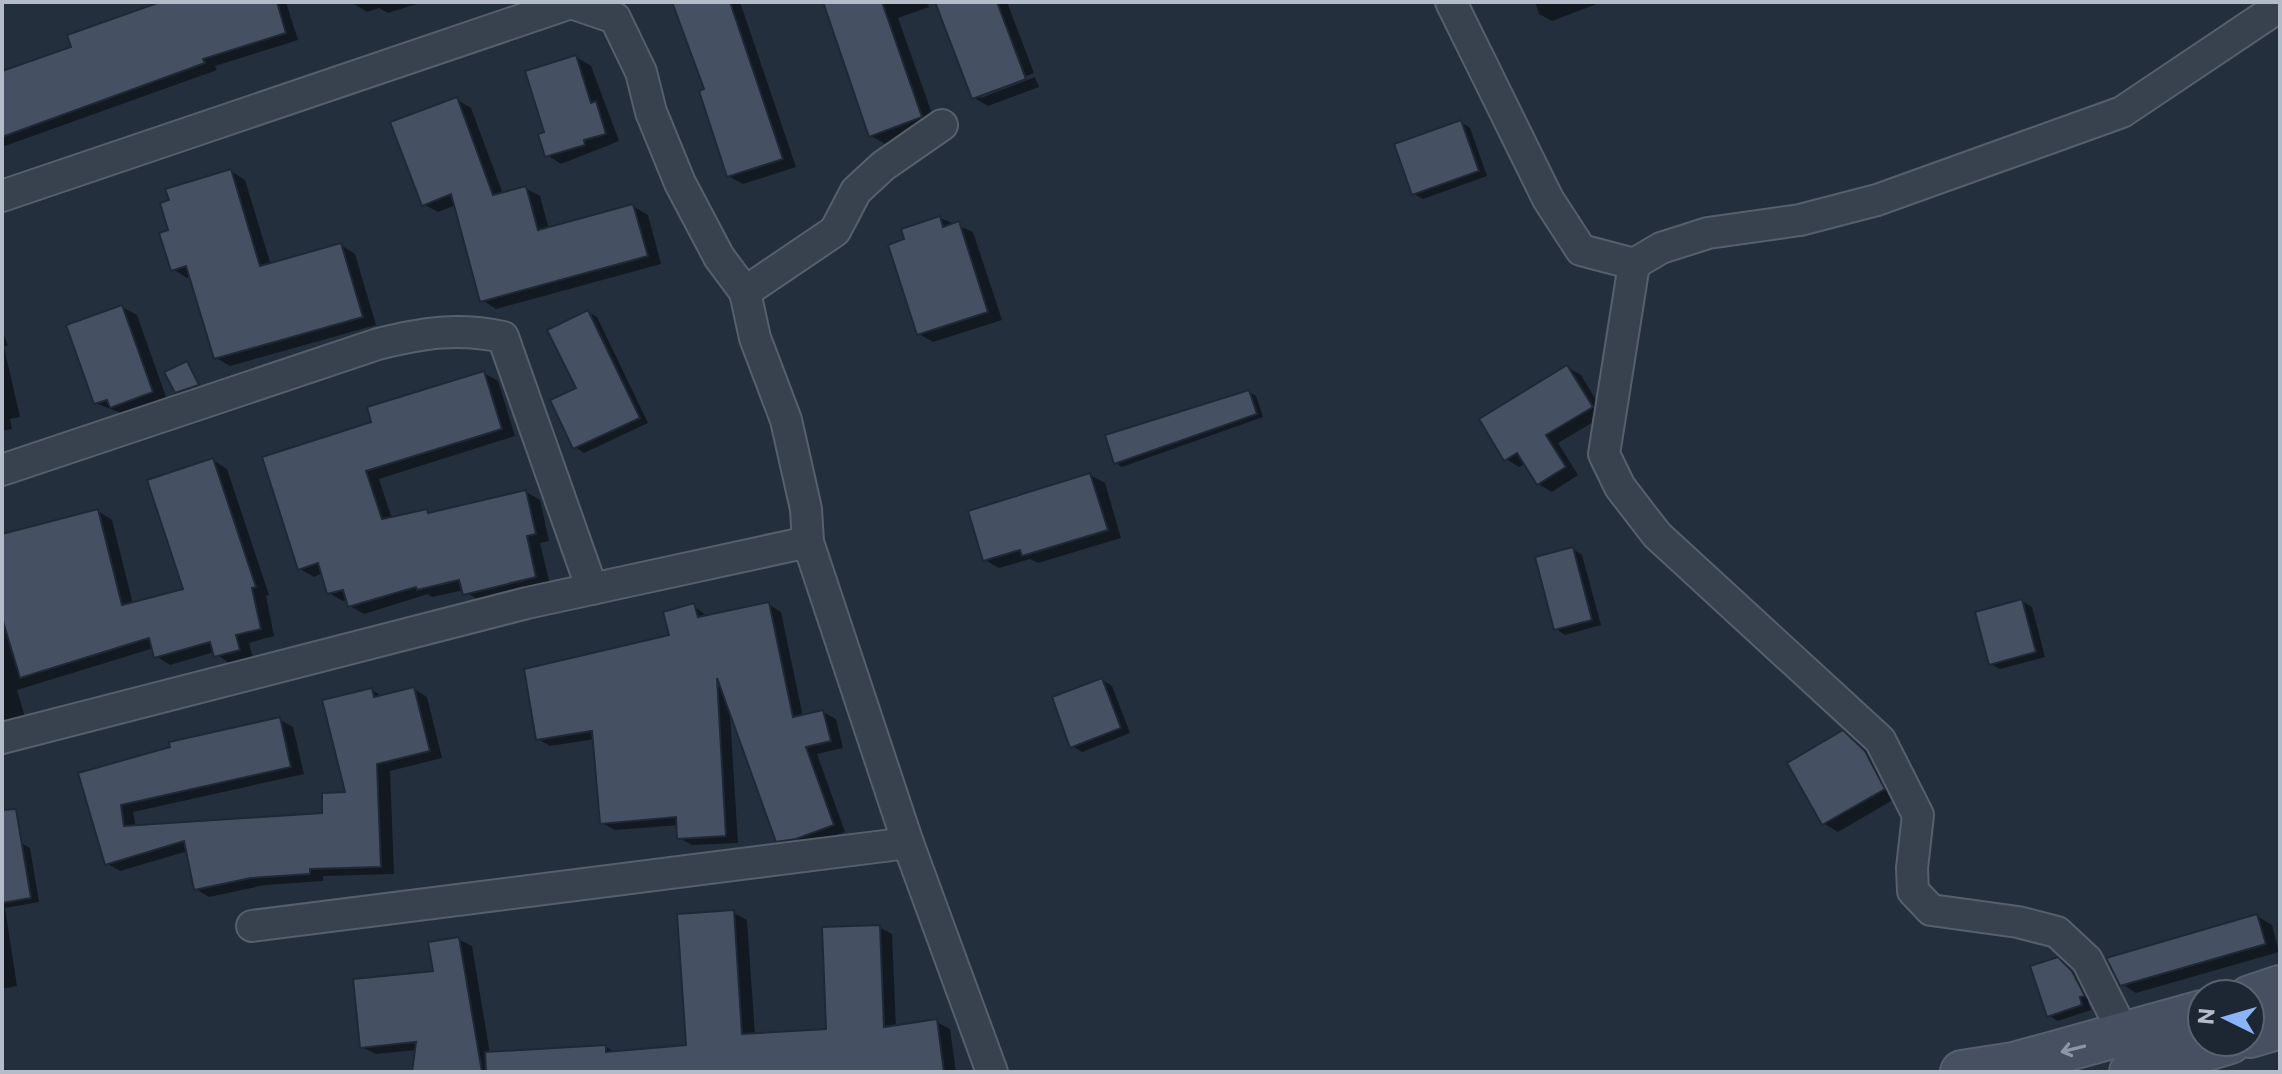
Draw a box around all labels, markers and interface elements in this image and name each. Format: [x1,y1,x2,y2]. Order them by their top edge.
north arrow [2186,978,2266,1058]
text: N [2191,1007,2220,1026]
one-way arrow [2061,1043,2087,1058]

